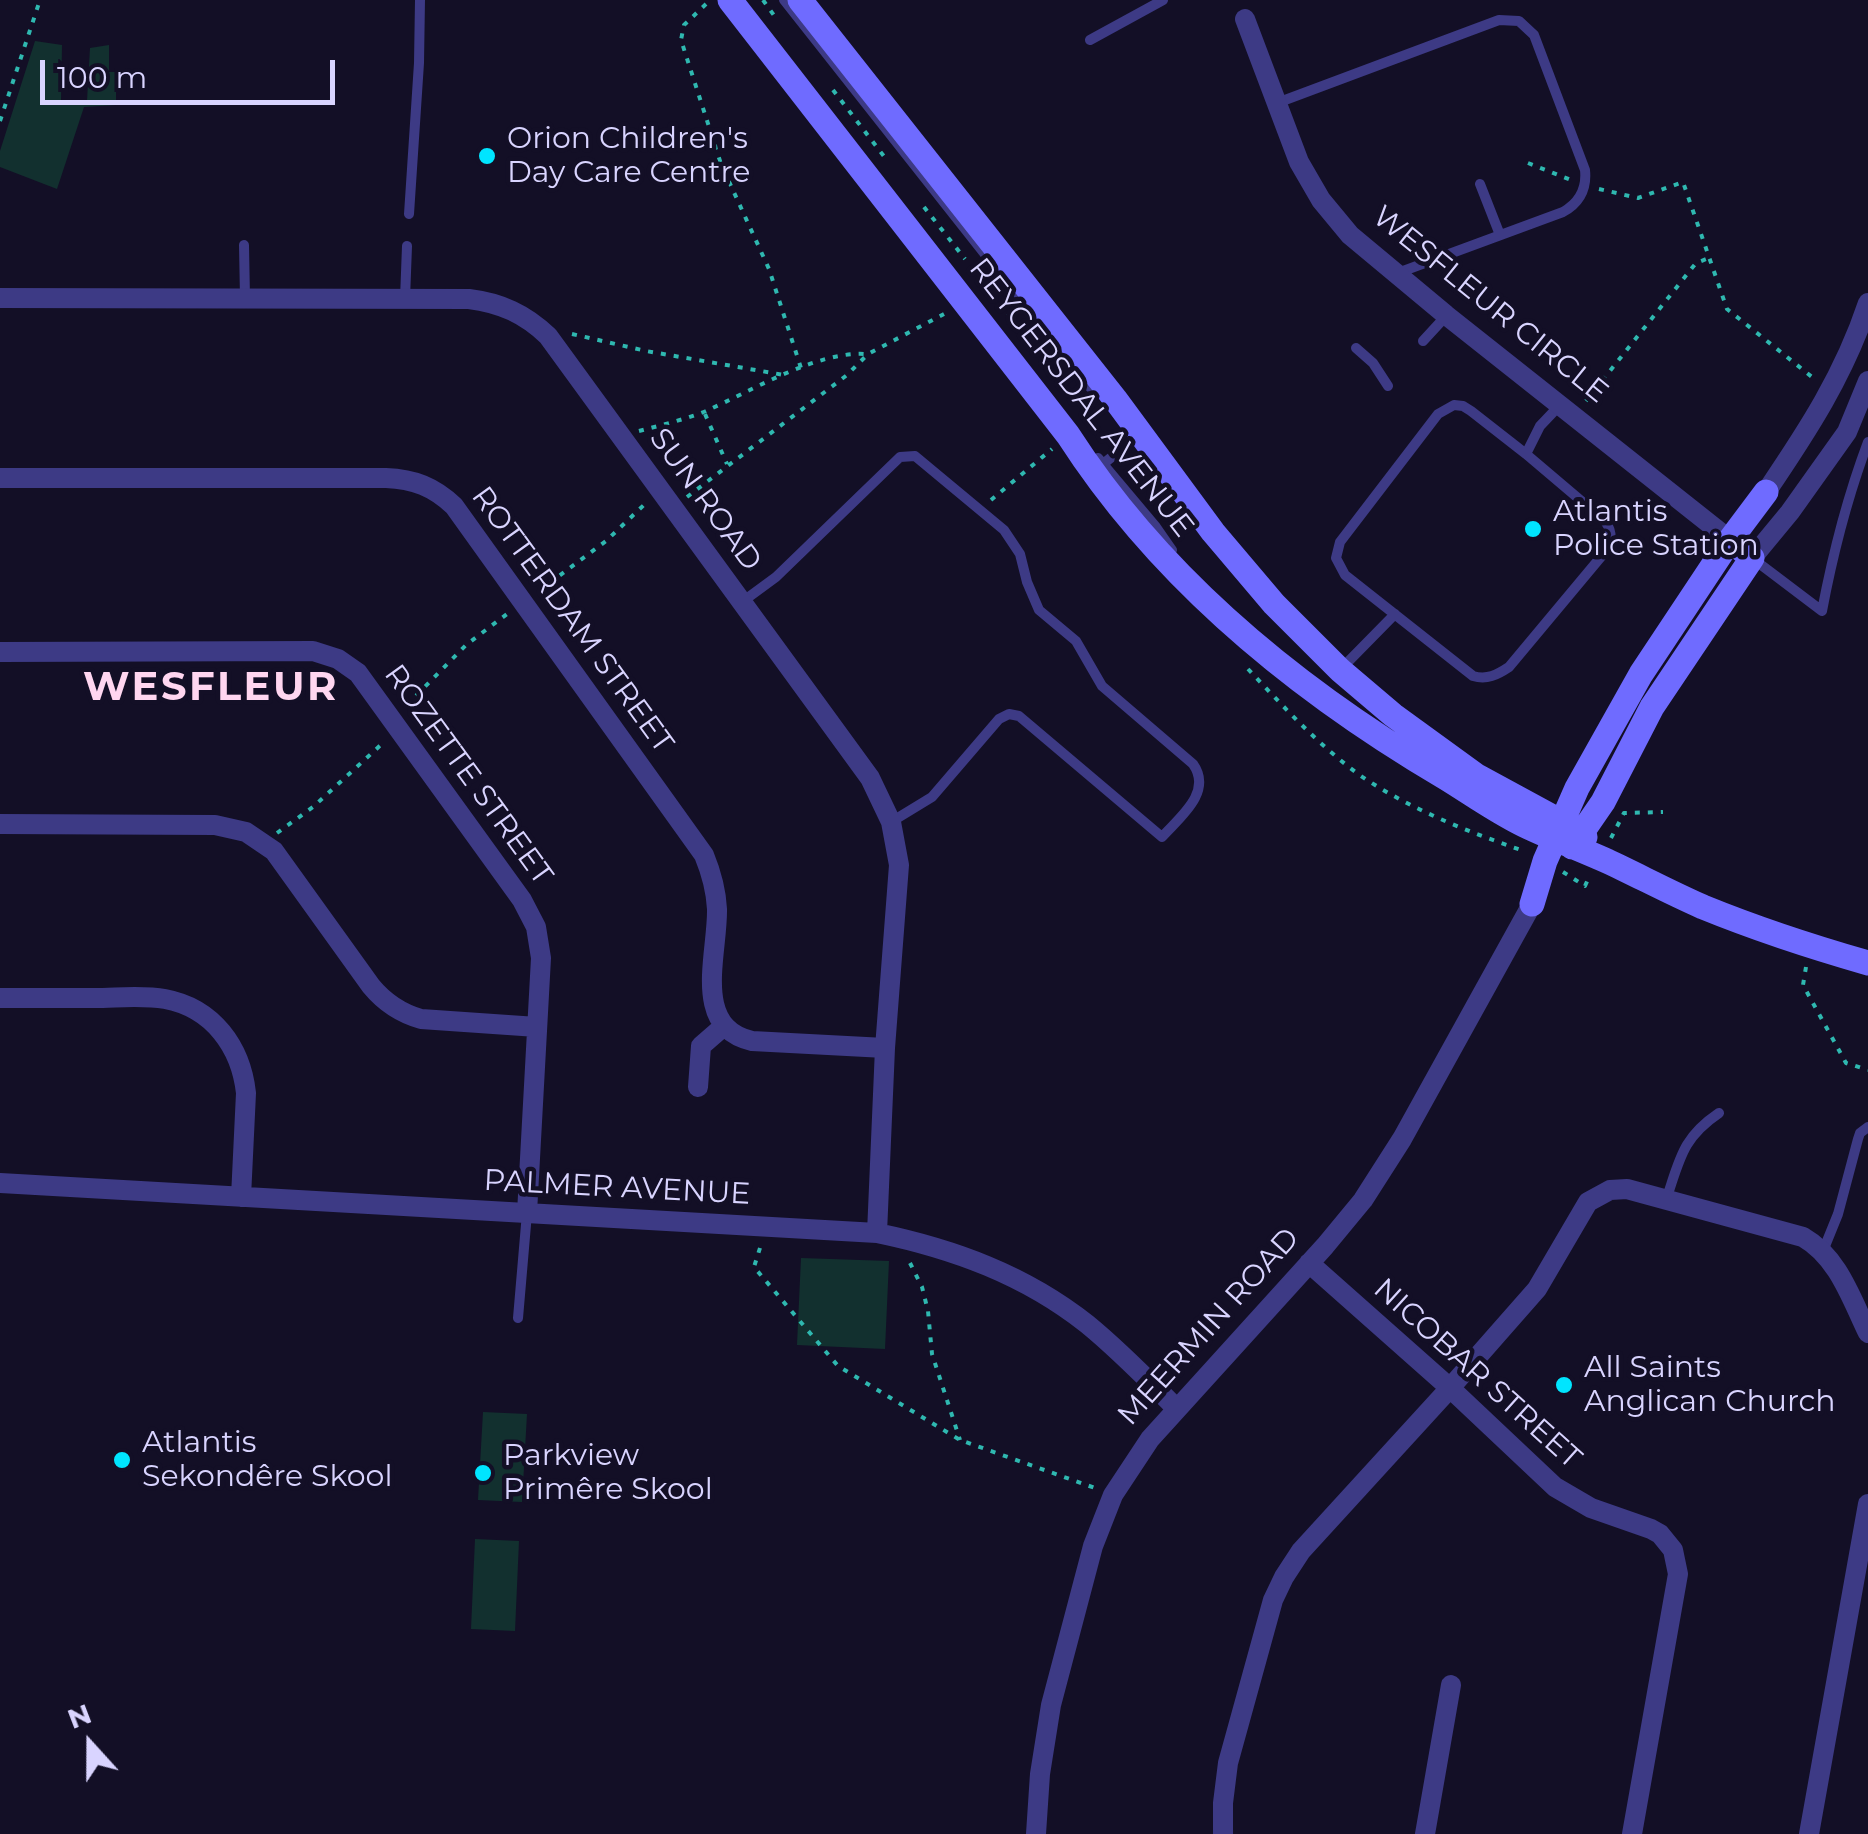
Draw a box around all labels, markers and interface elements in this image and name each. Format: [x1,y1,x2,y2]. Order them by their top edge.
scale bar [45,40,340,102]
text: 100 m [57,59,147,96]
place label: Orion Children's Day Care Centre [507,121,750,192]
marker: Orion Children's Day Care Centre [476,145,498,167]
street label: WESFLEUR CIRCLE [1365,199,1615,411]
street label: REYGERSDAL AVENUE [961,251,1201,545]
street label: SUN ROAD [641,422,769,578]
street label: ROTTERDAM STREET [463,480,681,760]
place label: Atlantis Police Station [1553,494,1759,564]
marker: Atlantis Police Station [1522,518,1544,540]
street label: ROZETTE STREET [376,658,560,892]
district label: WESFLEUR [83,664,339,712]
street label: PALMER AVENUE [483,1163,751,1213]
street label: MEERMIN ROAD [1111,1221,1307,1433]
street label: NICOBAR STREET [1366,1271,1588,1477]
place label: All Saints Anglican Church [1584,1350,1836,1420]
marker: All Saints Anglican Church [1553,1374,1575,1396]
place label: Atlantis Sekondêre Skool [142,1425,392,1496]
place label: Parkview Primêre Skool [503,1438,713,1508]
marker: Atlantis Sekondêre Skool [111,1449,133,1471]
marker: Parkview Primêre Skool [472,1462,494,1484]
north arrow [40,1694,140,1794]
text: N [63,1696,96,1736]

